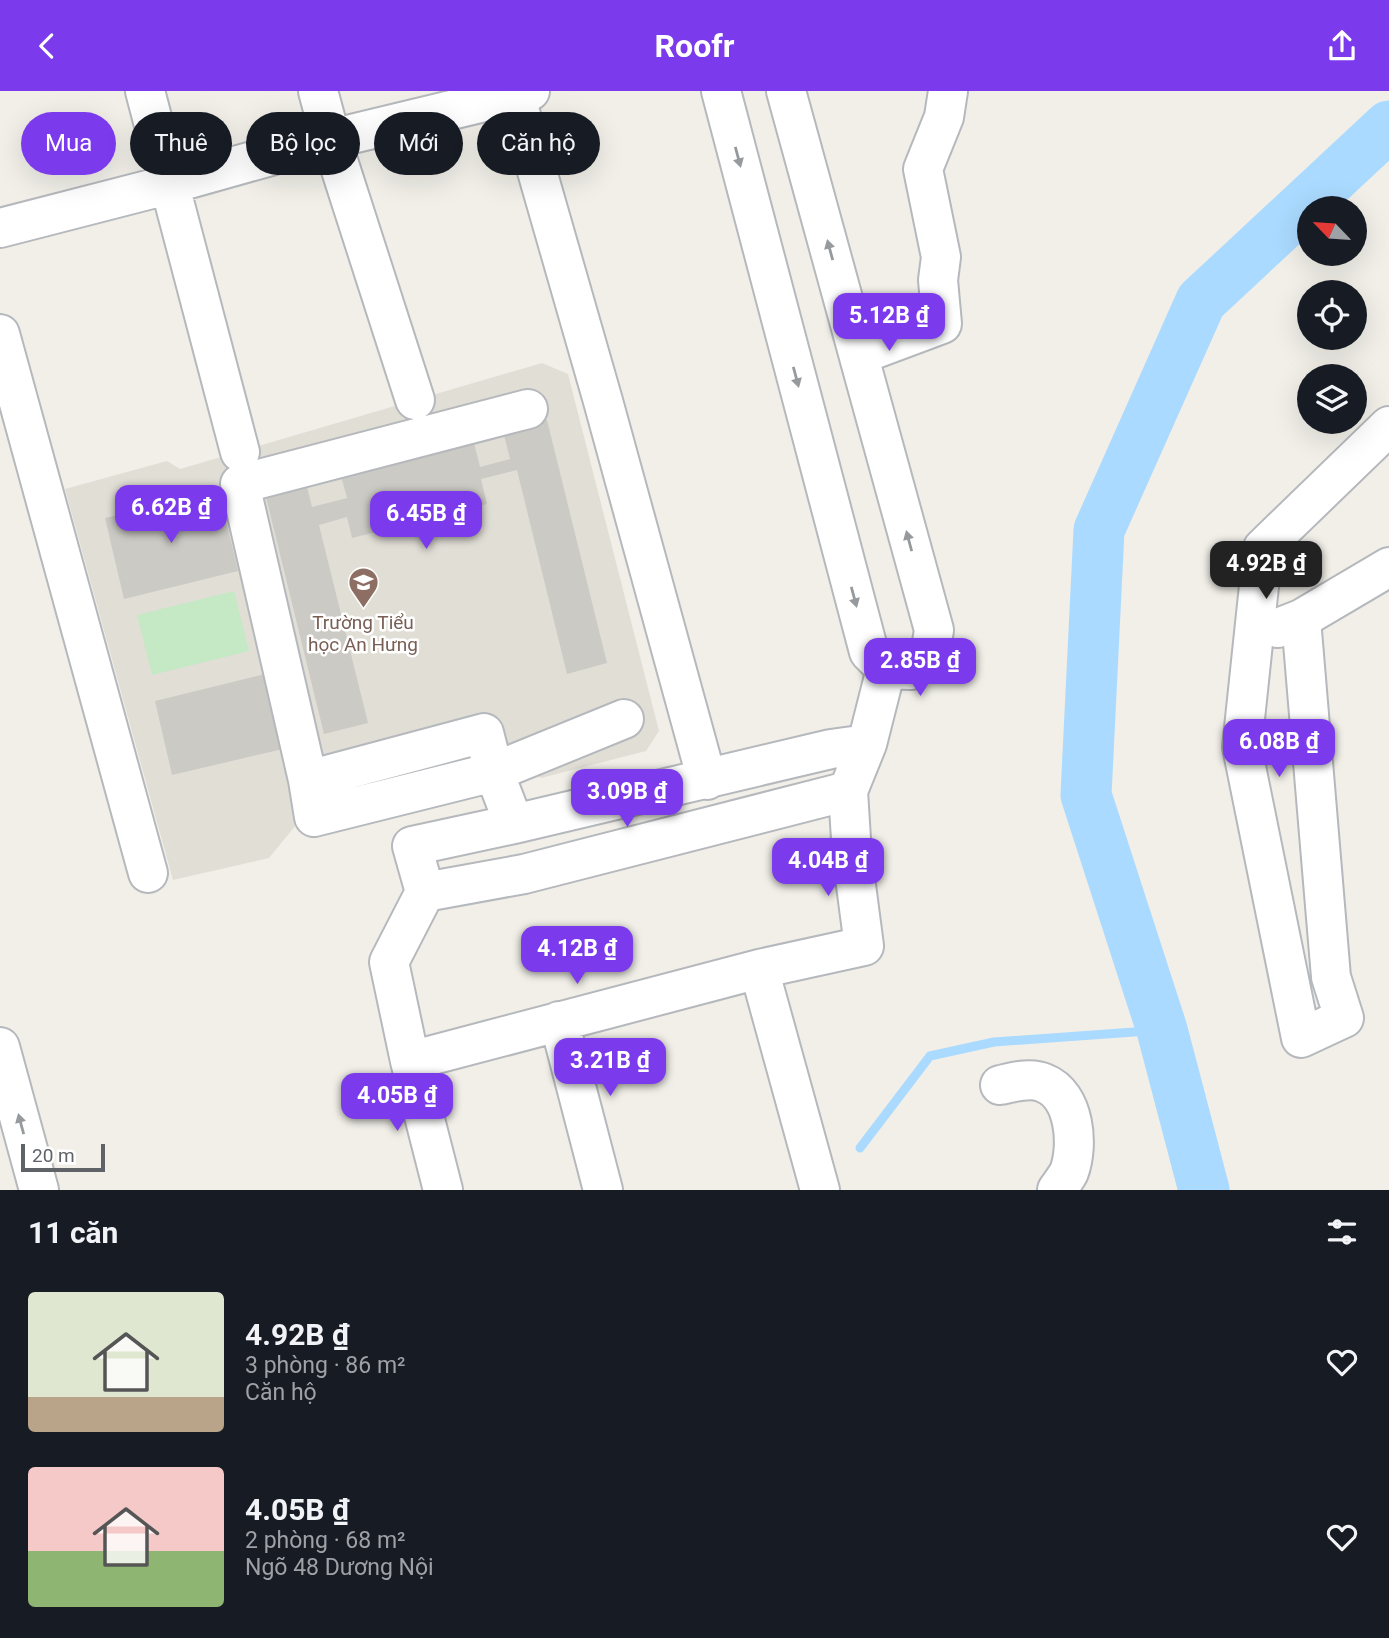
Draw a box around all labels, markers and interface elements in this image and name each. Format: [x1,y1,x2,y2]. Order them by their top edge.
icon: back [28,27,66,65]
text: Roofr [655,27,734,65]
icon: share [1323,27,1361,65]
chip: Mua [21,112,116,175]
chip: Thuê [130,112,232,175]
chip: Bộ lọc [246,112,360,175]
chip: Mới [374,112,463,175]
chip: Căn hộ [477,112,600,175]
one-way arrow [733,146,744,168]
north arrow [1297,196,1367,266]
map controls [1297,196,1367,434]
one-way arrow [824,239,835,261]
button: locate [1297,280,1367,350]
pin: 5.12B ₫ [824,293,954,353]
text: 5.12B ₫ [849,302,929,329]
button: layers [1297,364,1367,434]
one-way arrow [791,366,802,388]
pin: 6.62B ₫ [106,485,236,545]
pin: 6.45B ₫ [361,491,491,551]
text: 6.62B ₫ [131,494,211,521]
text: 6.45B ₫ [386,500,466,527]
one-way arrow [903,529,914,551]
pin: 4.92B ₫ [1201,541,1331,601]
text: 4.92B ₫ [1226,550,1306,577]
school or university icon: Trường Tiểu học An Hưng [346,566,380,610]
one-way arrow [849,586,860,608]
place label: Trường Tiểu học An Hưng [308,611,418,656]
pin: 2.85B ₫ [855,639,985,698]
text: 2.85B ₫ [880,647,960,674]
pin: 6.08B ₫ [1214,719,1344,779]
text: 6.08B ₫ [1239,728,1319,755]
pin: 3.09B ₫ [562,769,692,829]
text: 3.09B ₫ [587,778,667,805]
pin: 4.04B ₫ [763,839,893,898]
text: 4.04B ₫ [788,847,868,874]
pin: 4.12B ₫ [512,927,642,986]
text: 4.12B ₫ [537,935,617,962]
pin: 3.21B ₫ [545,1039,675,1098]
text: 3.21B ₫ [570,1047,650,1074]
pin: 4.05B ₫ [332,1073,462,1133]
text: 4.05B ₫ [357,1082,437,1109]
one-way arrow [15,1113,26,1135]
scale bar [21,1141,105,1173]
text: 20 m [32,1144,75,1167]
icon: filters [1323,1213,1361,1251]
text: 11 căn [28,1215,118,1250]
text: 4.92B ₫ [245,1317,349,1352]
icon: home [84,1320,168,1404]
icon: heart [1323,1343,1361,1381]
text: 3 phòng · 86 m² [245,1352,406,1379]
text: Căn hộ [245,1379,317,1406]
text: 4.05B ₫ [245,1492,349,1527]
icon: home [84,1495,168,1579]
icon: heart [1323,1518,1361,1556]
text: 2 phòng · 68 m² [245,1527,406,1554]
text: Ngõ 48 Dương Nội [245,1554,434,1581]

